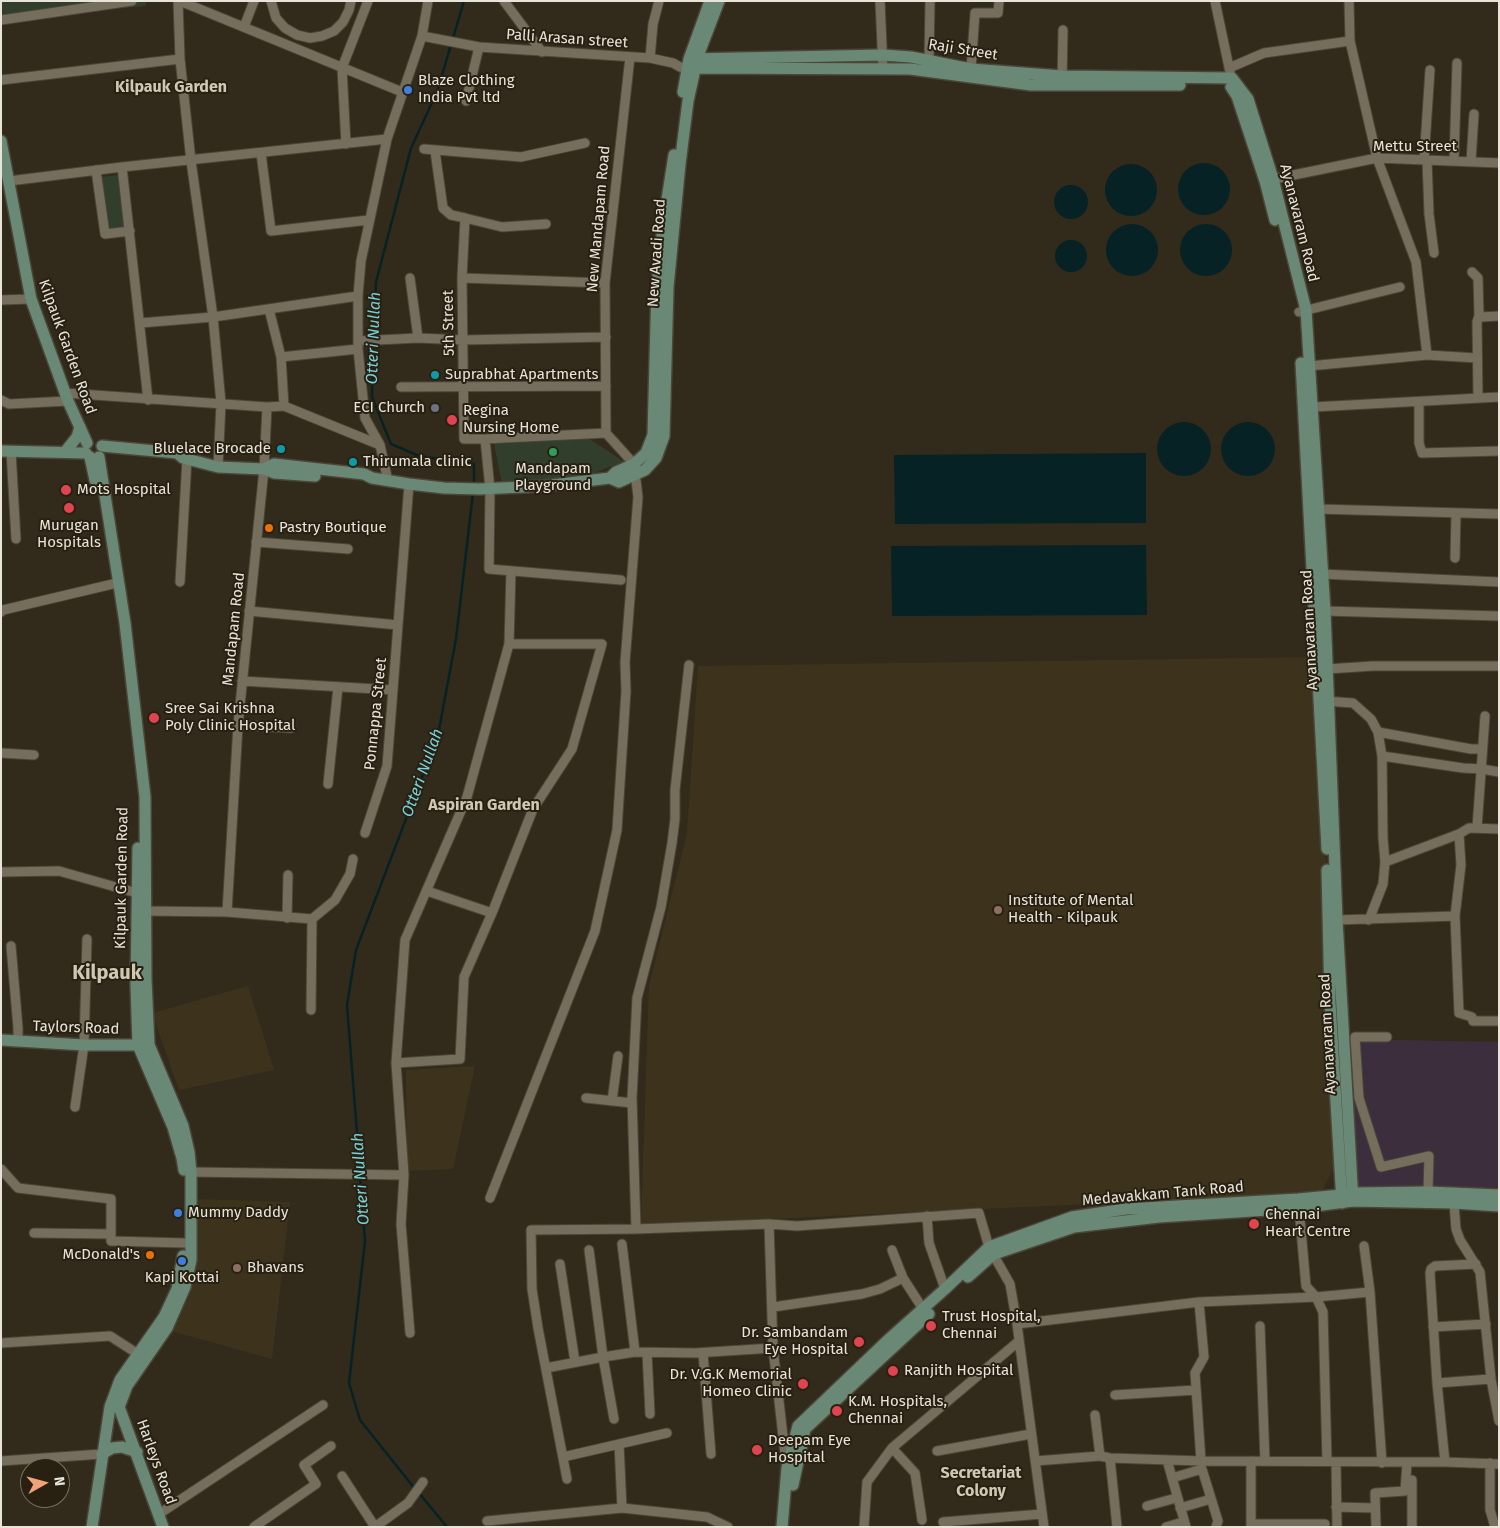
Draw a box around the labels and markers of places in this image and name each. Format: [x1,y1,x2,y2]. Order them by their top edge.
place label: Blaze Clothing India Pvt ltd [418,72,515,107]
marker: Blaze Clothing India Pvt ltd [402,84,414,96]
place label: Suprabhat Apartments [445,366,598,384]
marker: Suprabhat Apartments [429,369,441,381]
place label: ECI Church [353,399,425,417]
marker: ECI Church [429,402,441,414]
place label: Regina Nursing Home [463,402,559,437]
marker: Regina Nursing Home [445,413,459,427]
place label: Bluelace Brocade [154,440,271,458]
marker: Bluelace Brocade [275,443,287,455]
marker: Mandapam Playground [547,446,559,458]
place label: Thirumala clinic [363,453,472,471]
marker: Thirumala clinic [347,456,359,468]
place label: Mandapam Playground [515,460,591,495]
place label: Mots Hospital [77,481,171,499]
marker: Mots Hospital [59,483,73,497]
marker: Murugan Hospitals [62,501,76,515]
place label: Murugan Hospitals [37,517,101,552]
place label: Pastry Boutique [279,519,387,537]
marker: Pastry Boutique [263,522,275,534]
place label: Sree Sai Krishna Poly Clinic Hospital [165,700,295,735]
marker: Sree Sai Krishna Poly Clinic Hospital [147,711,161,725]
place label: Institute of Mental Health - Kilpauk [1008,892,1133,927]
marker: Institute of Mental Health - Kilpauk [992,904,1004,916]
place label: Mummy Daddy [188,1204,288,1222]
place label: Chennai Heart Centre [1265,1206,1351,1241]
marker: Mummy Daddy [172,1207,184,1219]
marker: Chennai Heart Centre [1247,1217,1261,1231]
place label: McDonald's [63,1246,140,1264]
marker: McDonald's [144,1249,156,1261]
marker: Kapi Kottai [176,1255,188,1267]
place label: Bhavans [247,1259,304,1277]
marker: Bhavans [231,1262,243,1274]
place label: Kapi Kottai [145,1269,219,1287]
place label: Trust Hospital, Chennai [942,1308,1041,1343]
marker: Trust Hospital, Chennai [924,1319,938,1333]
place label: Dr. Sambandam Eye Hospital [741,1324,848,1359]
marker: Dr. Sambandam Eye Hospital [852,1335,866,1349]
place label: Ranjith Hospital [904,1362,1013,1380]
marker: Ranjith Hospital [886,1364,900,1378]
place label: Dr. V.G.K Memorial Homeo Clinic [670,1366,792,1401]
marker: Dr. V.G.K Memorial Homeo Clinic [796,1377,810,1391]
place label: K.M. Hospitals, Chennai [848,1393,947,1428]
marker: K.M. Hospitals, Chennai [830,1404,844,1418]
place label: Deepam Eye Hospital [768,1432,851,1467]
marker: Deepam Eye Hospital [750,1443,764,1457]

